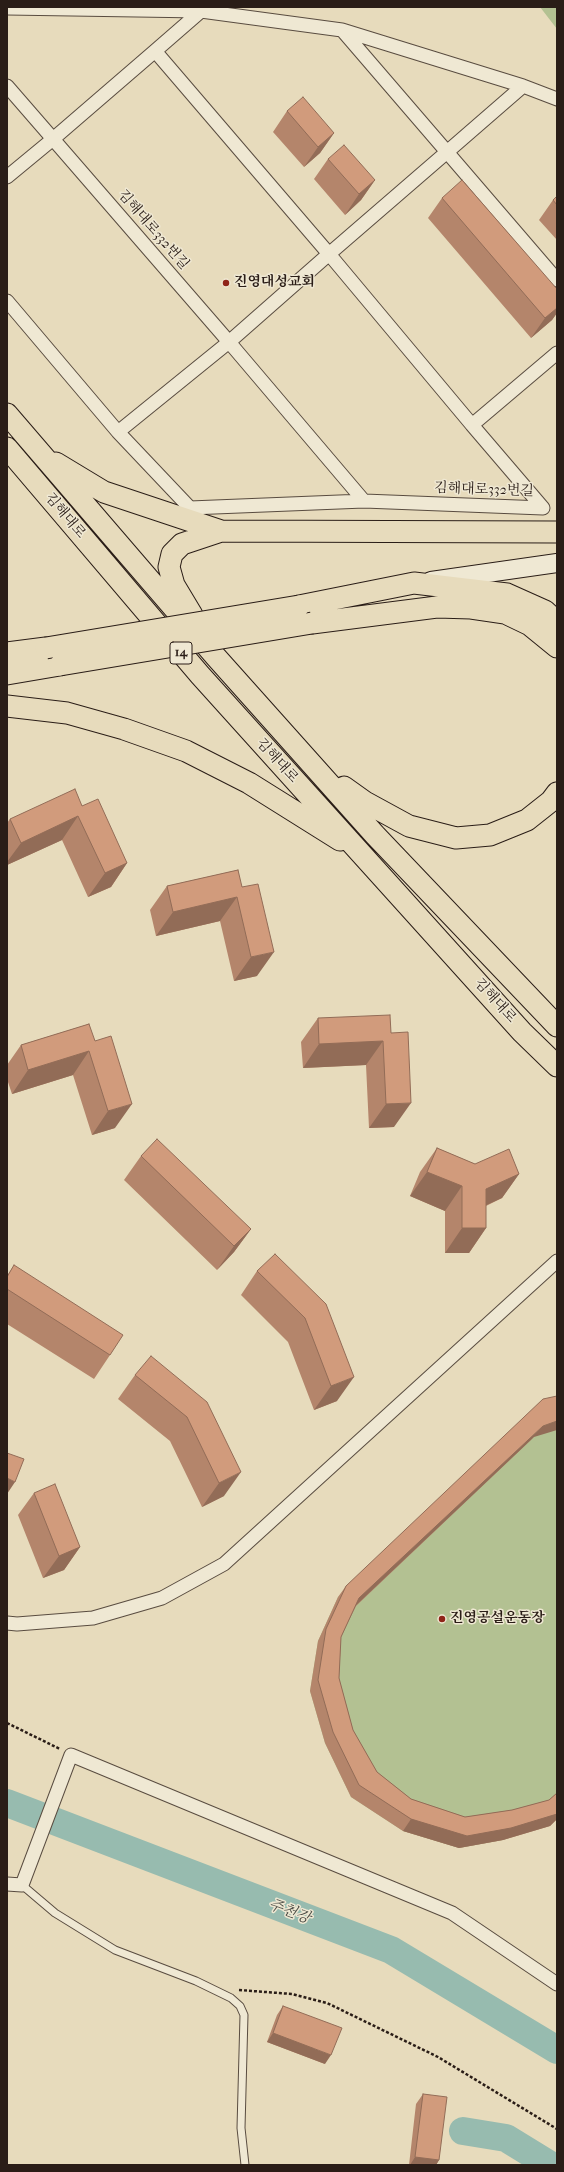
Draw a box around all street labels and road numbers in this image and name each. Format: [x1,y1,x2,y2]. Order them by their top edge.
street label: 김해대로332번길 [114,187,192,273]
street label: 김해대로332번길 [434,480,534,500]
street label: 김해대로 [41,490,89,542]
road number: 14 [170,642,192,664]
street label: 김해대로 [253,735,301,787]
street label: 김해대로 [471,975,519,1027]

